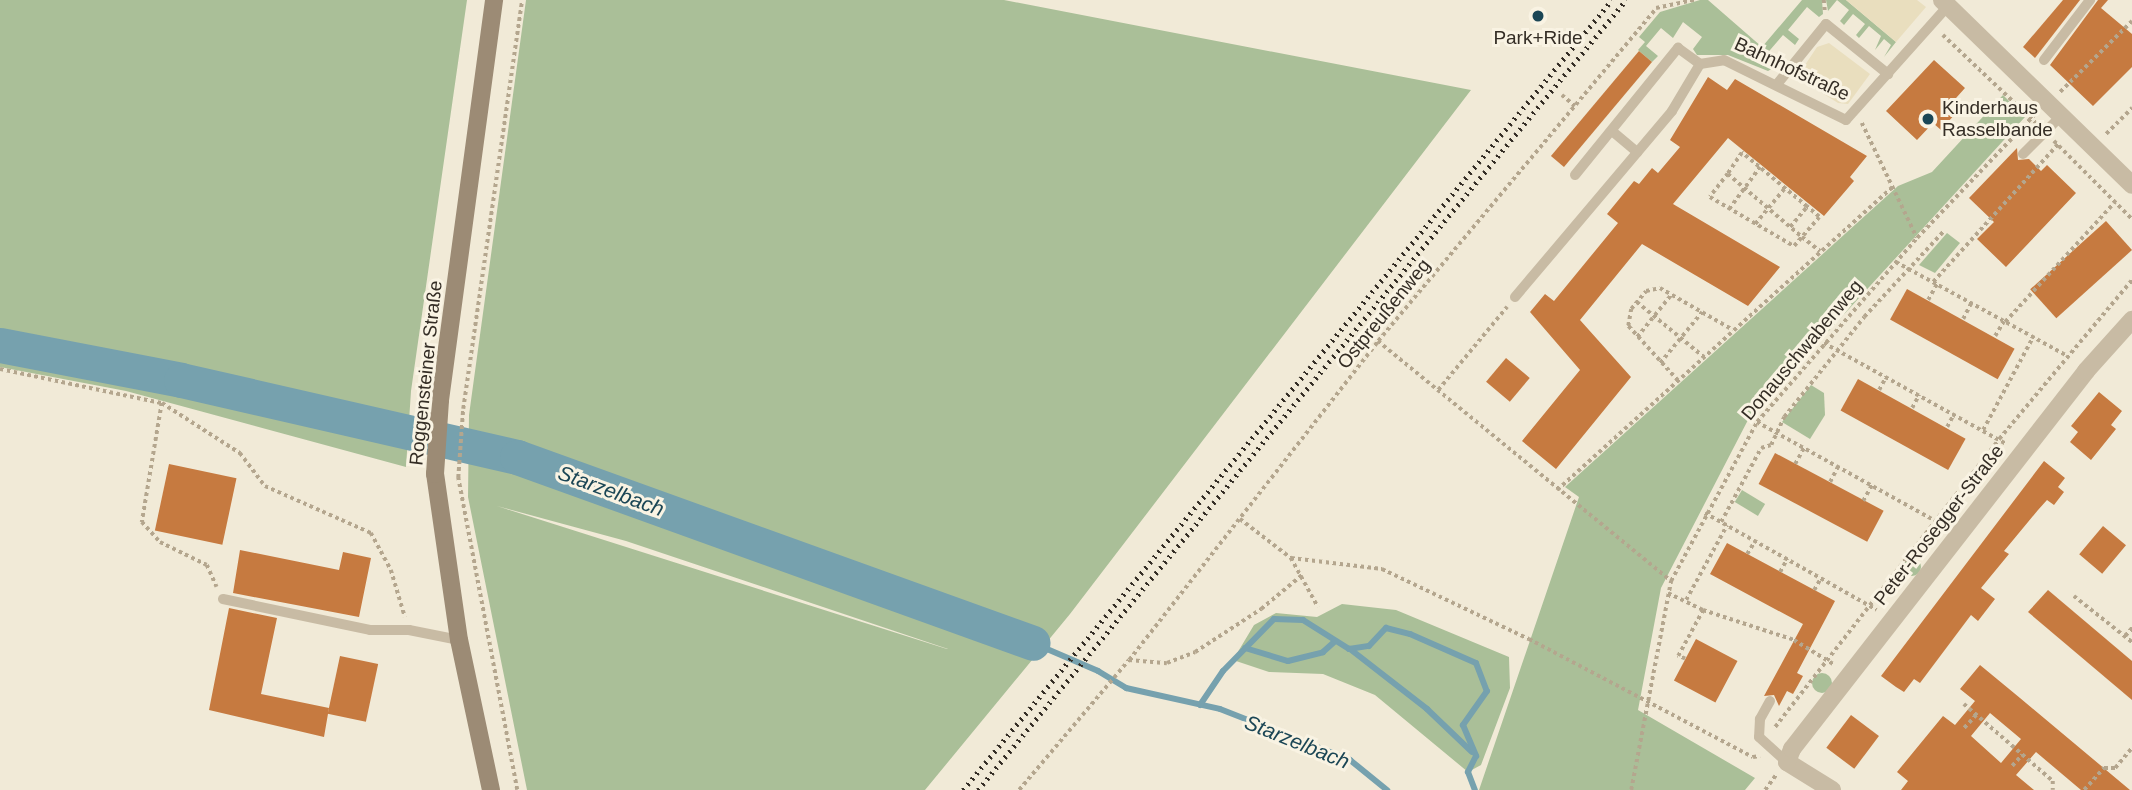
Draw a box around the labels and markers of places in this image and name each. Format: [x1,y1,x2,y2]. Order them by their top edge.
marker: Park+Ride [1530,8,1546,24]
place label: Park+Ride [1493,27,1583,49]
place label: Kinderhaus Rasselbande [1942,97,2053,141]
marker: Kinderhaus Rasselbande [1920,111,1936,127]

